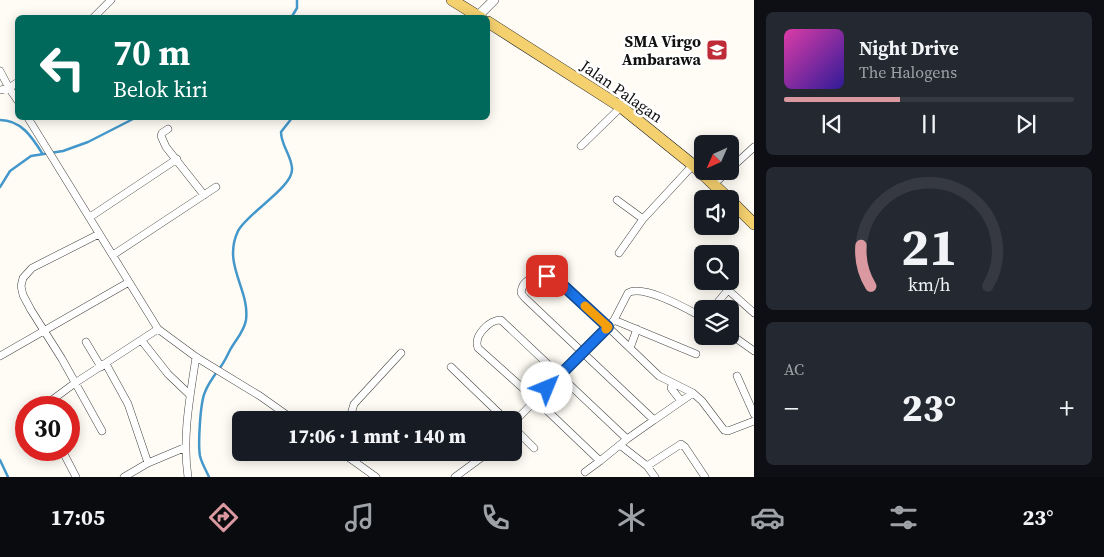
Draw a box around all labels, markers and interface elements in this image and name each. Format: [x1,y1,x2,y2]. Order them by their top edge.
text: 70 m [113,29,190,77]
place label: SMA Virgo Ambarawa [622,30,701,70]
icon: left [30,35,95,100]
text: Night Drive [859,35,959,61]
school or university icon: SMA Virgo Ambarawa [705,38,729,62]
street label: Jalan Palagan [576,54,668,128]
text: The Halogens [859,61,957,83]
text: Belok kiri [113,74,208,104]
icon: previous [818,110,846,138]
icon: pause [915,110,943,138]
icon: next [1012,110,1040,138]
north arrow [694,135,739,180]
map controls [694,135,739,345]
button: sound [694,190,739,235]
text: 21 [901,211,957,282]
button: search [694,245,739,290]
pin [526,255,568,297]
icon: arrive [533,262,561,290]
text: km/h [908,272,951,297]
button: layers [694,300,739,345]
text: AC [784,358,804,380]
position arrow [520,361,572,413]
text: 23° [902,382,956,434]
text: − [784,389,799,427]
text: + [1059,389,1074,427]
speed limit sign: 30 [15,396,80,461]
text: 17:06 · 1 mnt · 140 m [288,423,466,449]
icon: directions [206,500,241,535]
icon: music [342,500,377,535]
icon: phone [478,500,513,535]
icon: climate [614,500,649,535]
icon: car [750,500,785,535]
icon: filters [886,500,921,535]
text: 17:05 [51,502,105,532]
text: 23° [1022,502,1053,532]

